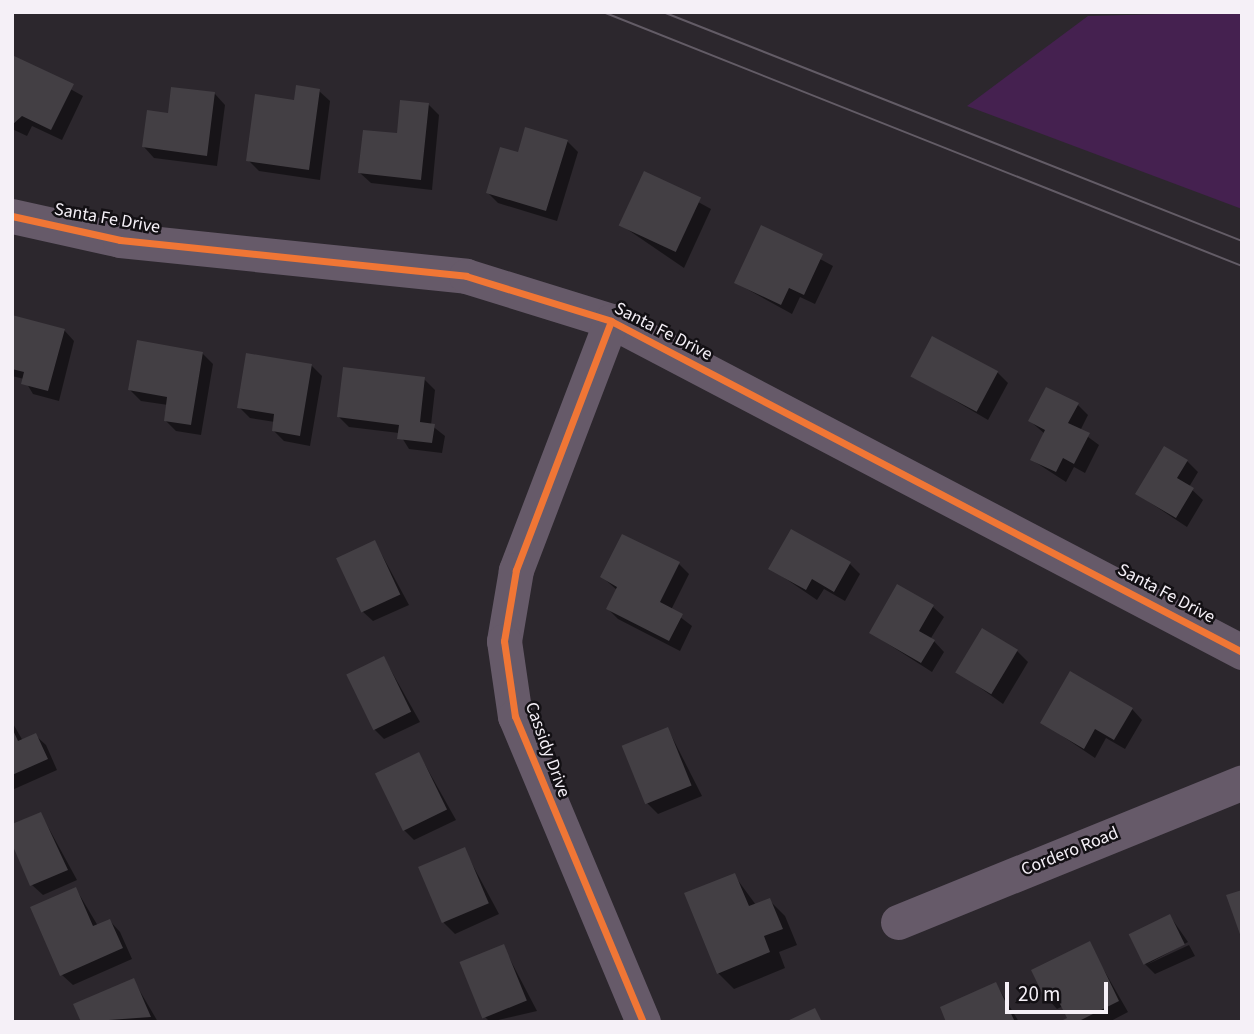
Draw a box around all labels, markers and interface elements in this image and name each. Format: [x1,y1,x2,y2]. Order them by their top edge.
street label: Santa Fe Drive [52,199,162,239]
street label: Santa Fe Drive [610,298,716,366]
street label: Santa Fe Drive [1114,559,1218,629]
street label: Cassidy Drive [520,699,574,801]
street label: Cordero Road [1018,823,1122,881]
scale bar [1009,968,1112,1012]
text: 20 m [1018,979,1060,1009]

